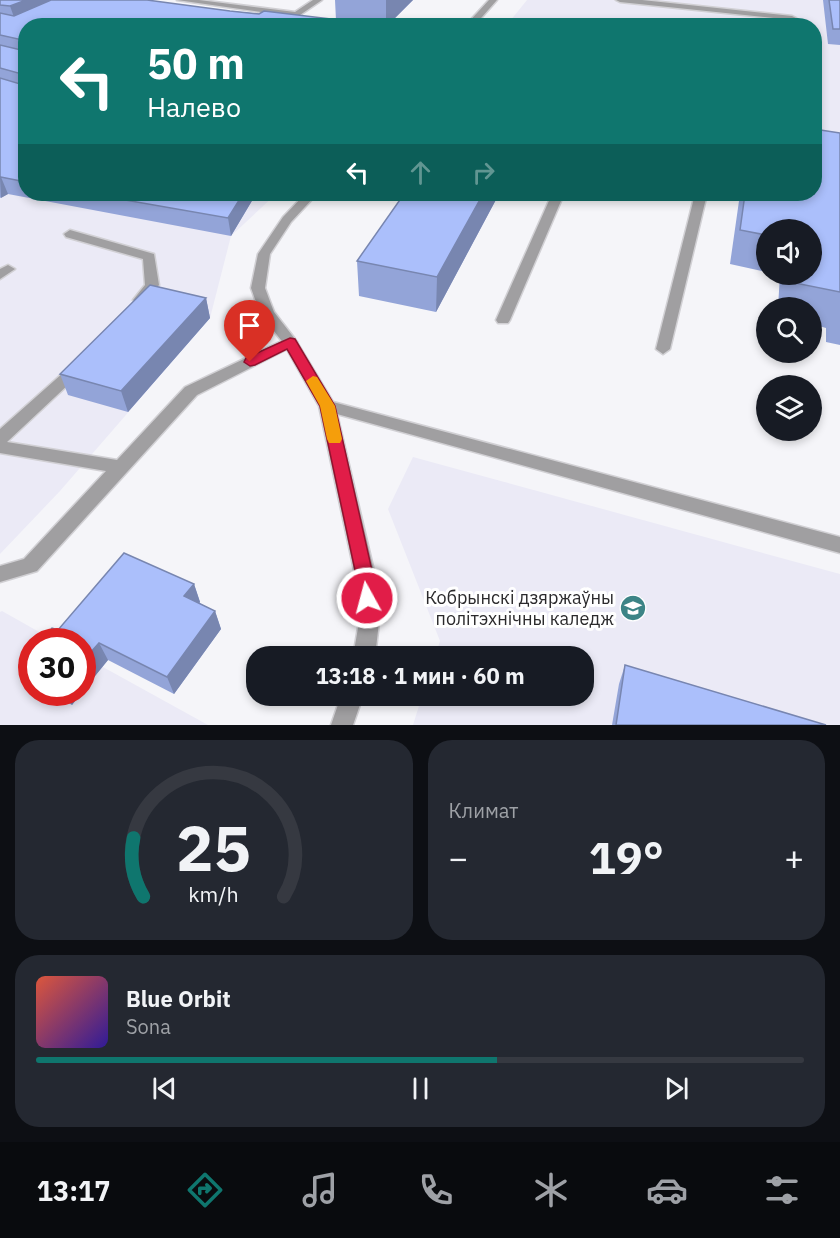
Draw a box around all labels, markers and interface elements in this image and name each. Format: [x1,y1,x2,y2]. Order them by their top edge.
text: 50 m [147,36,245,91]
icon: left [48,42,126,120]
text: Налево [147,89,241,124]
icon: left [341,156,374,189]
icon: ahead [404,156,437,189]
icon: right [467,156,500,189]
map controls [756,219,822,441]
button: sound [756,219,822,285]
button: search [756,297,822,363]
pin [224,300,275,362]
icon: arrive [233,309,266,342]
button: layers [756,375,822,441]
position arrow [335,566,399,630]
place label: Кобрынскі дзяржаўны політэхнічны каледж [425,586,614,630]
school or university icon: Кобрынскі дзяржаўны політэхнічны каледж [618,593,648,623]
speed limit sign: 30 [18,628,96,706]
text: 13:18 · 1 мин · 60 m [315,661,525,690]
text: Климат [449,797,519,824]
text: 25 [176,807,251,888]
text: 19° [589,828,664,886]
text: − [449,836,468,879]
text: + [784,836,804,879]
text: km/h [189,880,239,908]
text: Blue Orbit [126,984,231,1013]
text: Sona [126,1013,171,1040]
icon: previous [148,1072,181,1105]
icon: pause [404,1072,437,1105]
icon: next [660,1072,693,1105]
icon: directions [184,1169,226,1211]
icon: music [299,1169,341,1211]
icon: phone [415,1169,457,1211]
icon: climate [530,1169,572,1211]
icon: car [646,1169,688,1211]
icon: filters [761,1169,803,1211]
text: 13:17 [37,1173,110,1208]

